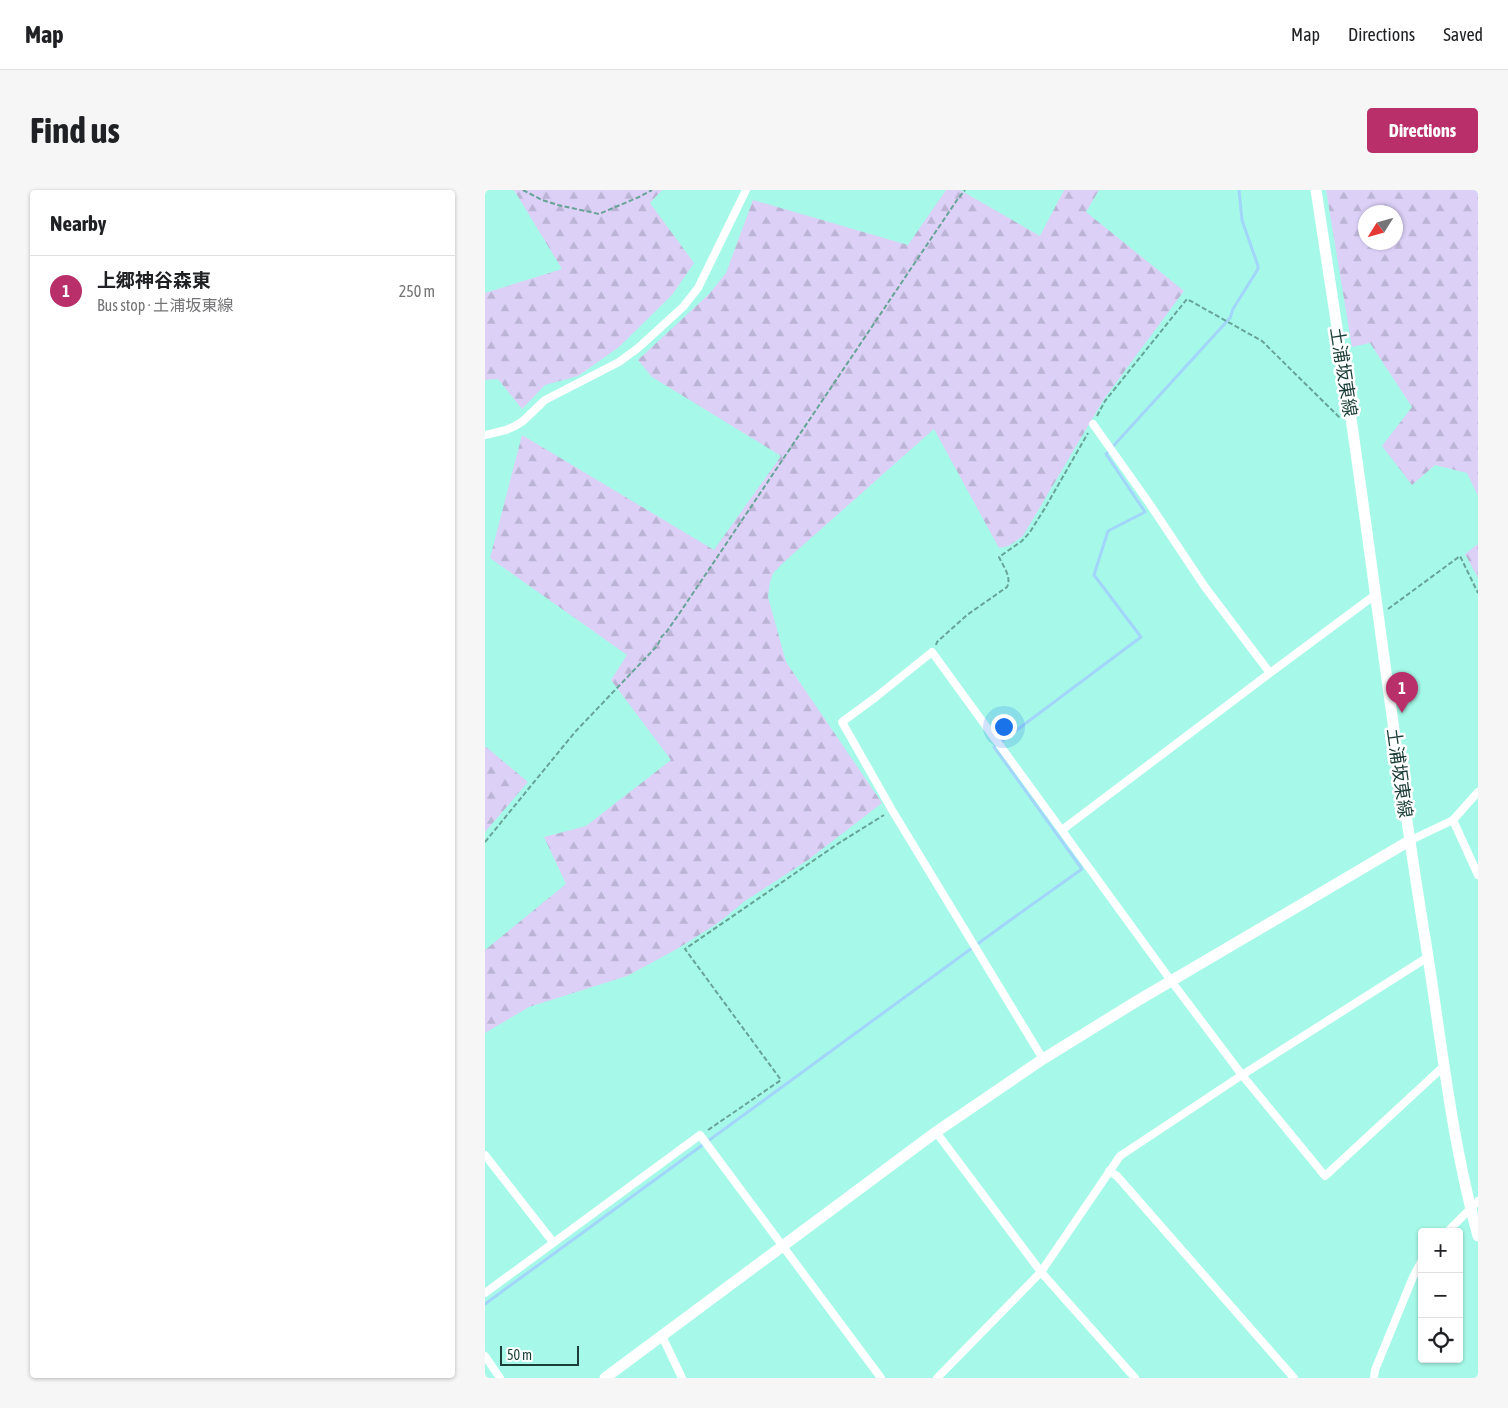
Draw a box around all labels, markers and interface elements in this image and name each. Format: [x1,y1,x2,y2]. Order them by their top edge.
text: Map [25,21,64,48]
text: Map [1291,24,1320,45]
text: Directions [1348,24,1415,45]
text: Saved [1443,24,1483,45]
button: Directions [1367,108,1478,153]
text: Find us [30,110,120,150]
north arrow [1358,205,1403,250]
text: Nearby [50,211,106,235]
text: 上郷神谷森東 [97,269,211,291]
text: 1 [62,282,70,300]
text: 250 m [399,282,435,300]
text: Bus stop · 土浦坂東線 [97,296,233,314]
street label: 土浦坂東線 [1327,326,1361,418]
pin: 1 [1386,672,1418,713]
your location [991,714,1017,740]
street label: 土浦坂東線 [1383,727,1417,819]
map controls [1418,1228,1463,1363]
button: + [1418,1228,1463,1273]
button: − [1418,1273,1463,1318]
button: locate [1418,1318,1463,1363]
scale bar [500,1343,579,1366]
text: 50 m [507,1347,532,1363]

